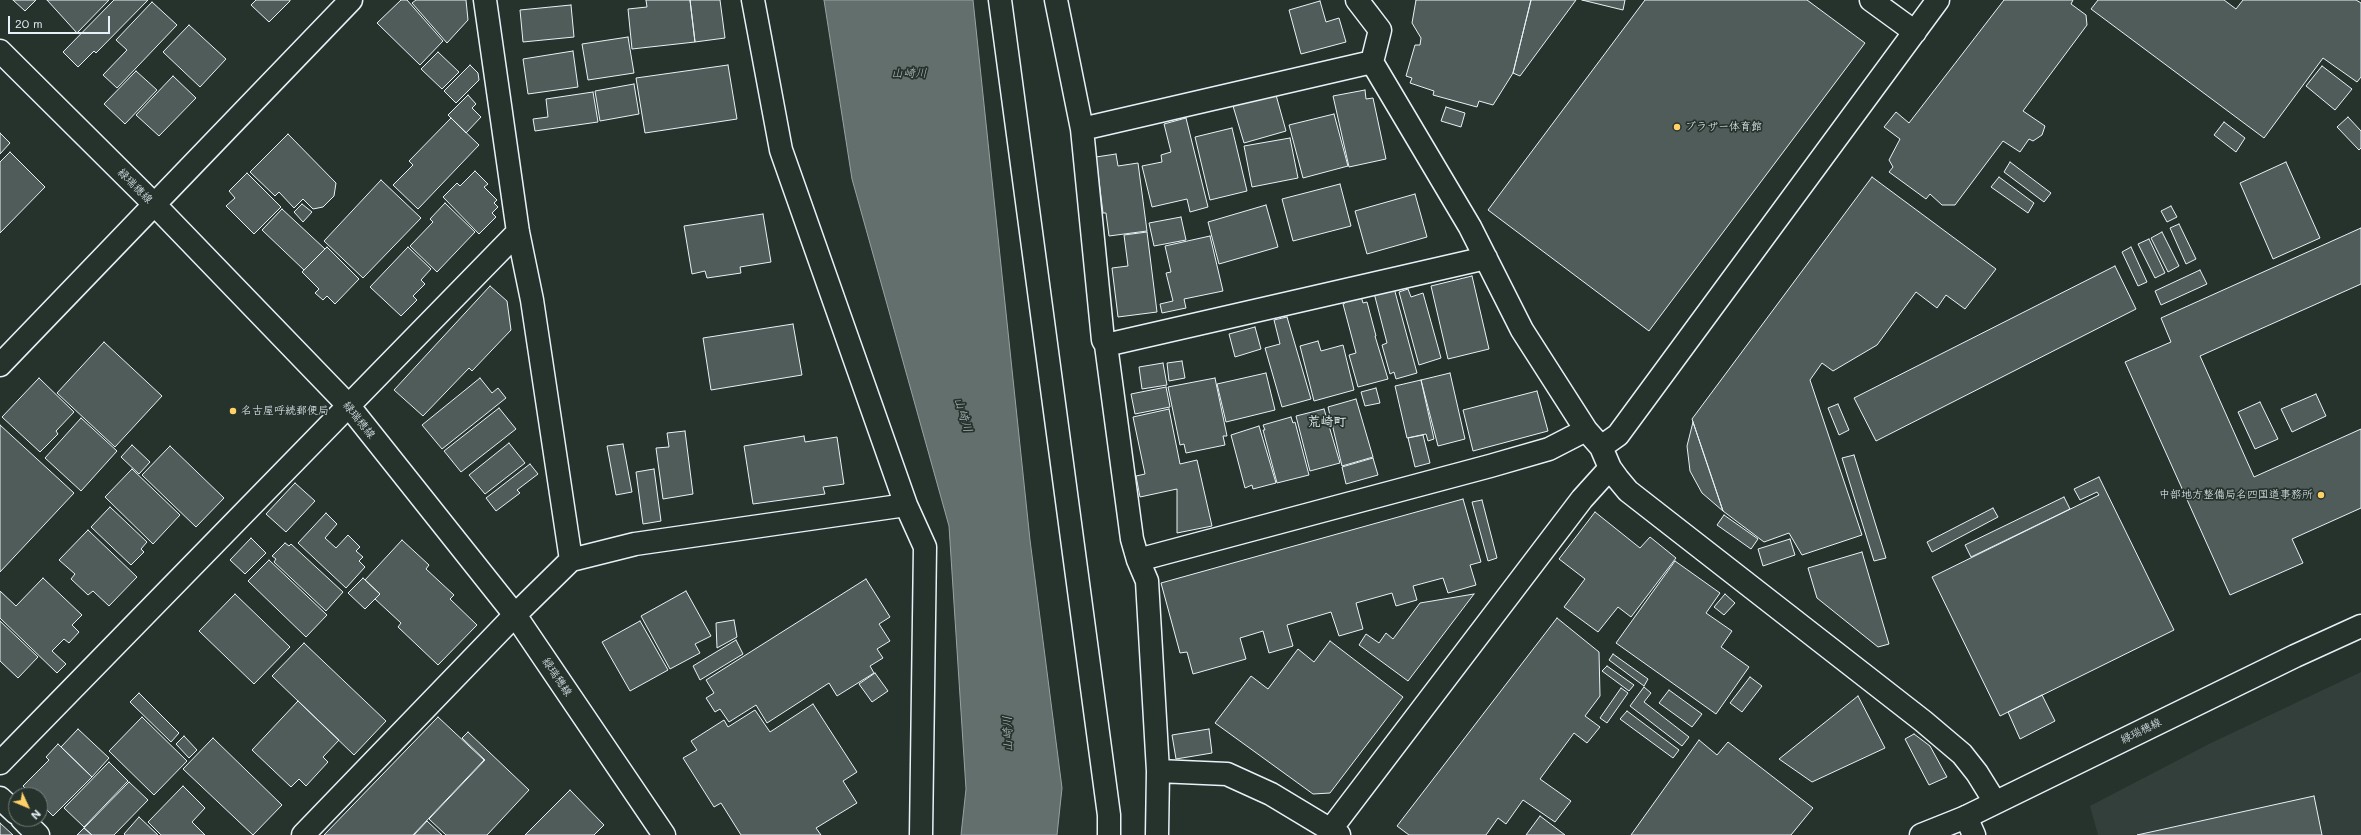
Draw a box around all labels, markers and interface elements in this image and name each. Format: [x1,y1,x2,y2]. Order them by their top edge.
scale bar [10,8,112,34]
text: 20 m [15,15,43,31]
water label: 山崎川 [891,66,927,80]
place label: ブラザー体育館 [1685,120,1762,134]
marker: ブラザー体育館 [1672,122,1682,132]
street label: 緑瑞穂線 [115,166,155,206]
water label: 山崎川 [951,396,975,434]
street label: 緑瑞穂線 [340,399,378,441]
place label: 名古屋呼続郵便局 [241,404,329,418]
marker: 名古屋呼続郵便局 [228,406,238,416]
district label: 荒崎町 [1308,414,1346,430]
place label: 中部地方整備局名四国道事務所 [2159,488,2313,502]
marker: 中部地方整備局名四国道事務所 [2316,490,2326,500]
street label: 緑瑞穂線 [539,655,575,699]
street label: 緑瑞穂線 [2118,715,2164,747]
water label: 山崎川 [1000,716,1016,752]
north arrow [8,787,48,827]
text: N [28,807,45,823]

